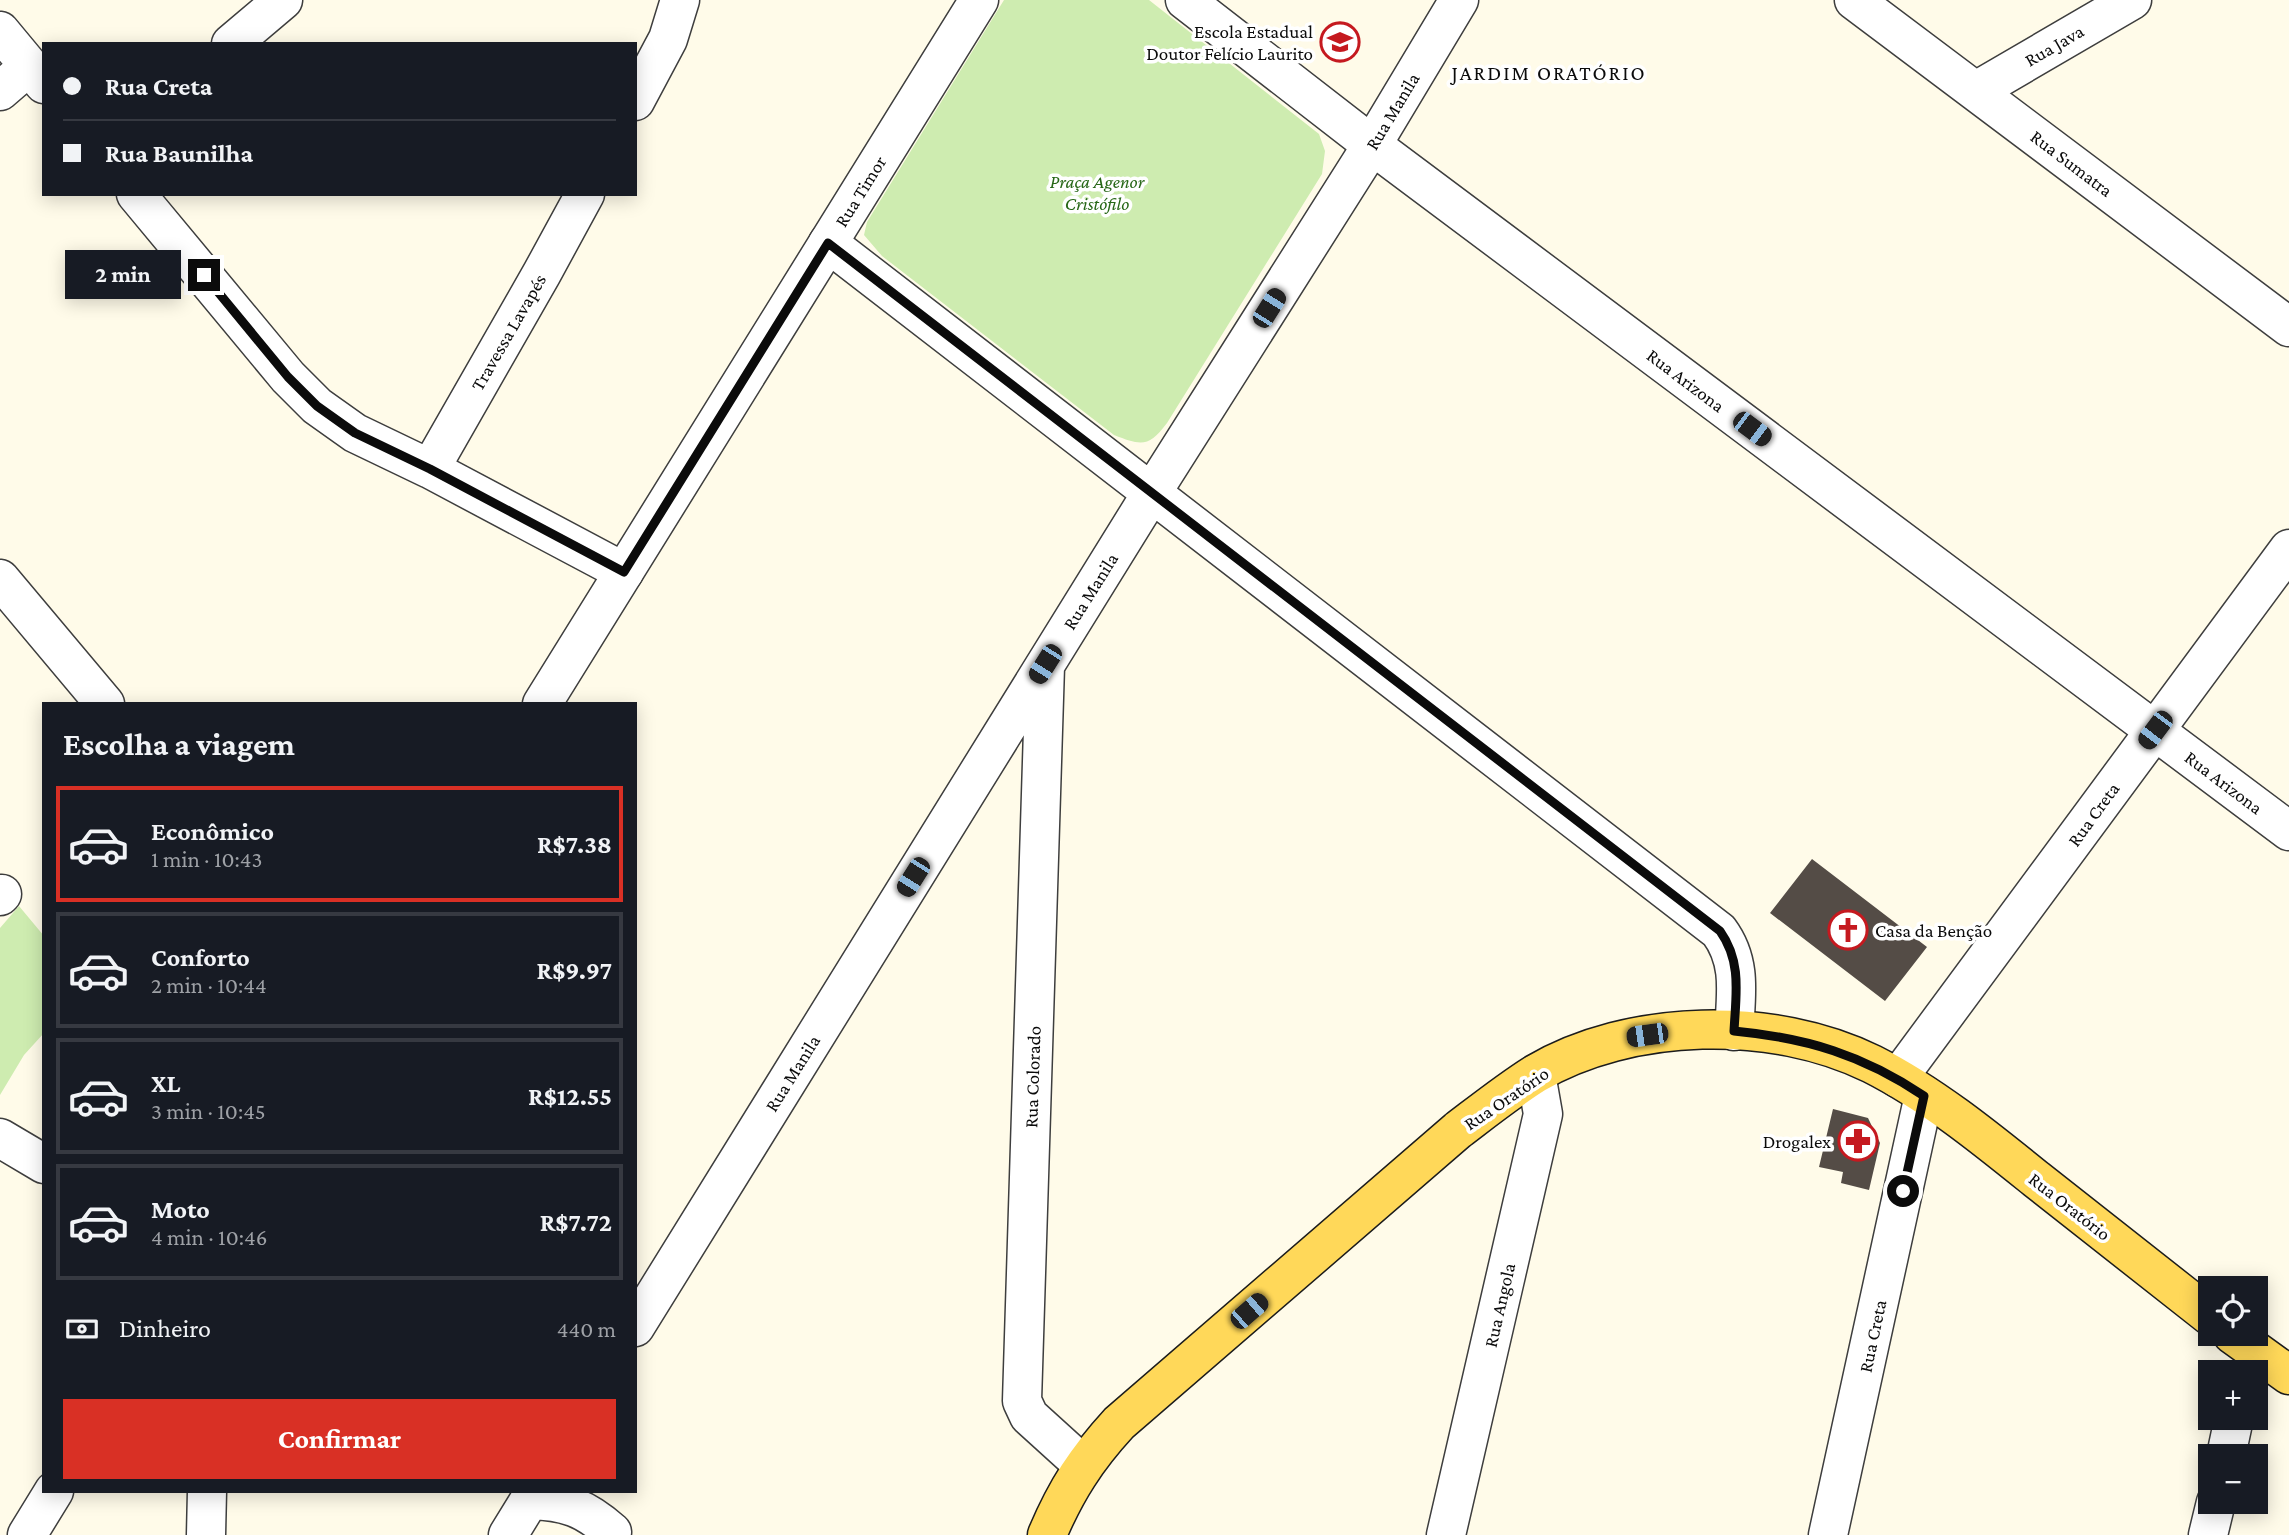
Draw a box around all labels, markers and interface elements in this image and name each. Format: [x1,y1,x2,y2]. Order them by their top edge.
street label: Rua Java [2021,20,2088,71]
place label: Escola Estadual Doutor Felício Laurito [1146,21,1313,64]
school or university icon: Escola Estadual Doutor Felício Laurito [1319,21,1361,63]
district label: JARDIM ORATÓRIO [1449,61,1647,85]
street label: Rua Manila [1361,69,1424,154]
text: Rua Creta [105,72,212,101]
street label: Rua Sumatra [2027,126,2117,201]
text: Rua Baunilha [105,139,253,168]
street label: Rua Timor [830,152,891,231]
park label: Praça Agenor Cristófilo [1050,171,1146,214]
callout: 2 min [64,250,180,300]
route end [188,259,220,291]
text: 2 min [95,261,151,287]
street label: Travessa Lavapés [467,270,550,394]
car [1249,285,1290,331]
street label: Rua Arizona [1643,344,1729,417]
car [1729,408,1776,450]
street label: Rua Manila [1059,549,1122,633]
car [1025,641,1066,687]
car [2134,707,2177,753]
text: Escolha a viagem [63,726,295,762]
street label: Rua Arizona [2181,746,2267,819]
street label: Rua Creta [2063,778,2124,850]
icon: car [67,813,130,876]
text: Econômico [151,817,274,846]
text: R$7.38 [537,830,612,859]
text: 1 min · 10:43 [151,846,262,872]
car [893,854,934,900]
church icon: Casa da Benção [1827,909,1869,951]
place label: Casa da Benção [1875,920,1992,941]
icon: car [67,939,130,1002]
text: Conforto [151,943,250,972]
text: R$9.97 [537,956,612,985]
text: 2 min · 10:44 [151,972,267,998]
car [1625,1022,1670,1048]
street label: Rua Colorado [1020,1026,1045,1129]
street label: Rua Manila [761,1031,824,1115]
street label: Rua Oratório [1460,1062,1553,1134]
icon: car [67,1065,130,1128]
text: XL [151,1069,180,1098]
text: R$12.55 [528,1082,612,1111]
text: 3 min · 10:45 [151,1098,266,1124]
pharmacy icon: Drogalex [1837,1120,1879,1162]
place label: Drogalex [1763,1131,1831,1152]
street label: Rua Oratório [2025,1168,2115,1245]
route start [1887,1175,1919,1207]
icon: car [67,1191,130,1254]
text: Moto [151,1195,210,1224]
text: R$7.72 [540,1208,612,1237]
text: 4 min · 10:46 [151,1224,267,1250]
street label: Rua Angola [1480,1261,1519,1349]
map controls [2198,1276,2268,1514]
button: locate [2198,1276,2268,1346]
car [1227,1289,1272,1333]
street label: Rua Creta [1855,1298,1890,1374]
icon: cash [63,1310,101,1348]
text: Dinheiro [119,1314,211,1343]
text: 440 m [557,1316,616,1342]
button: + [2198,1360,2268,1430]
button: Confirmar [63,1399,616,1479]
button: − [2198,1444,2268,1514]

